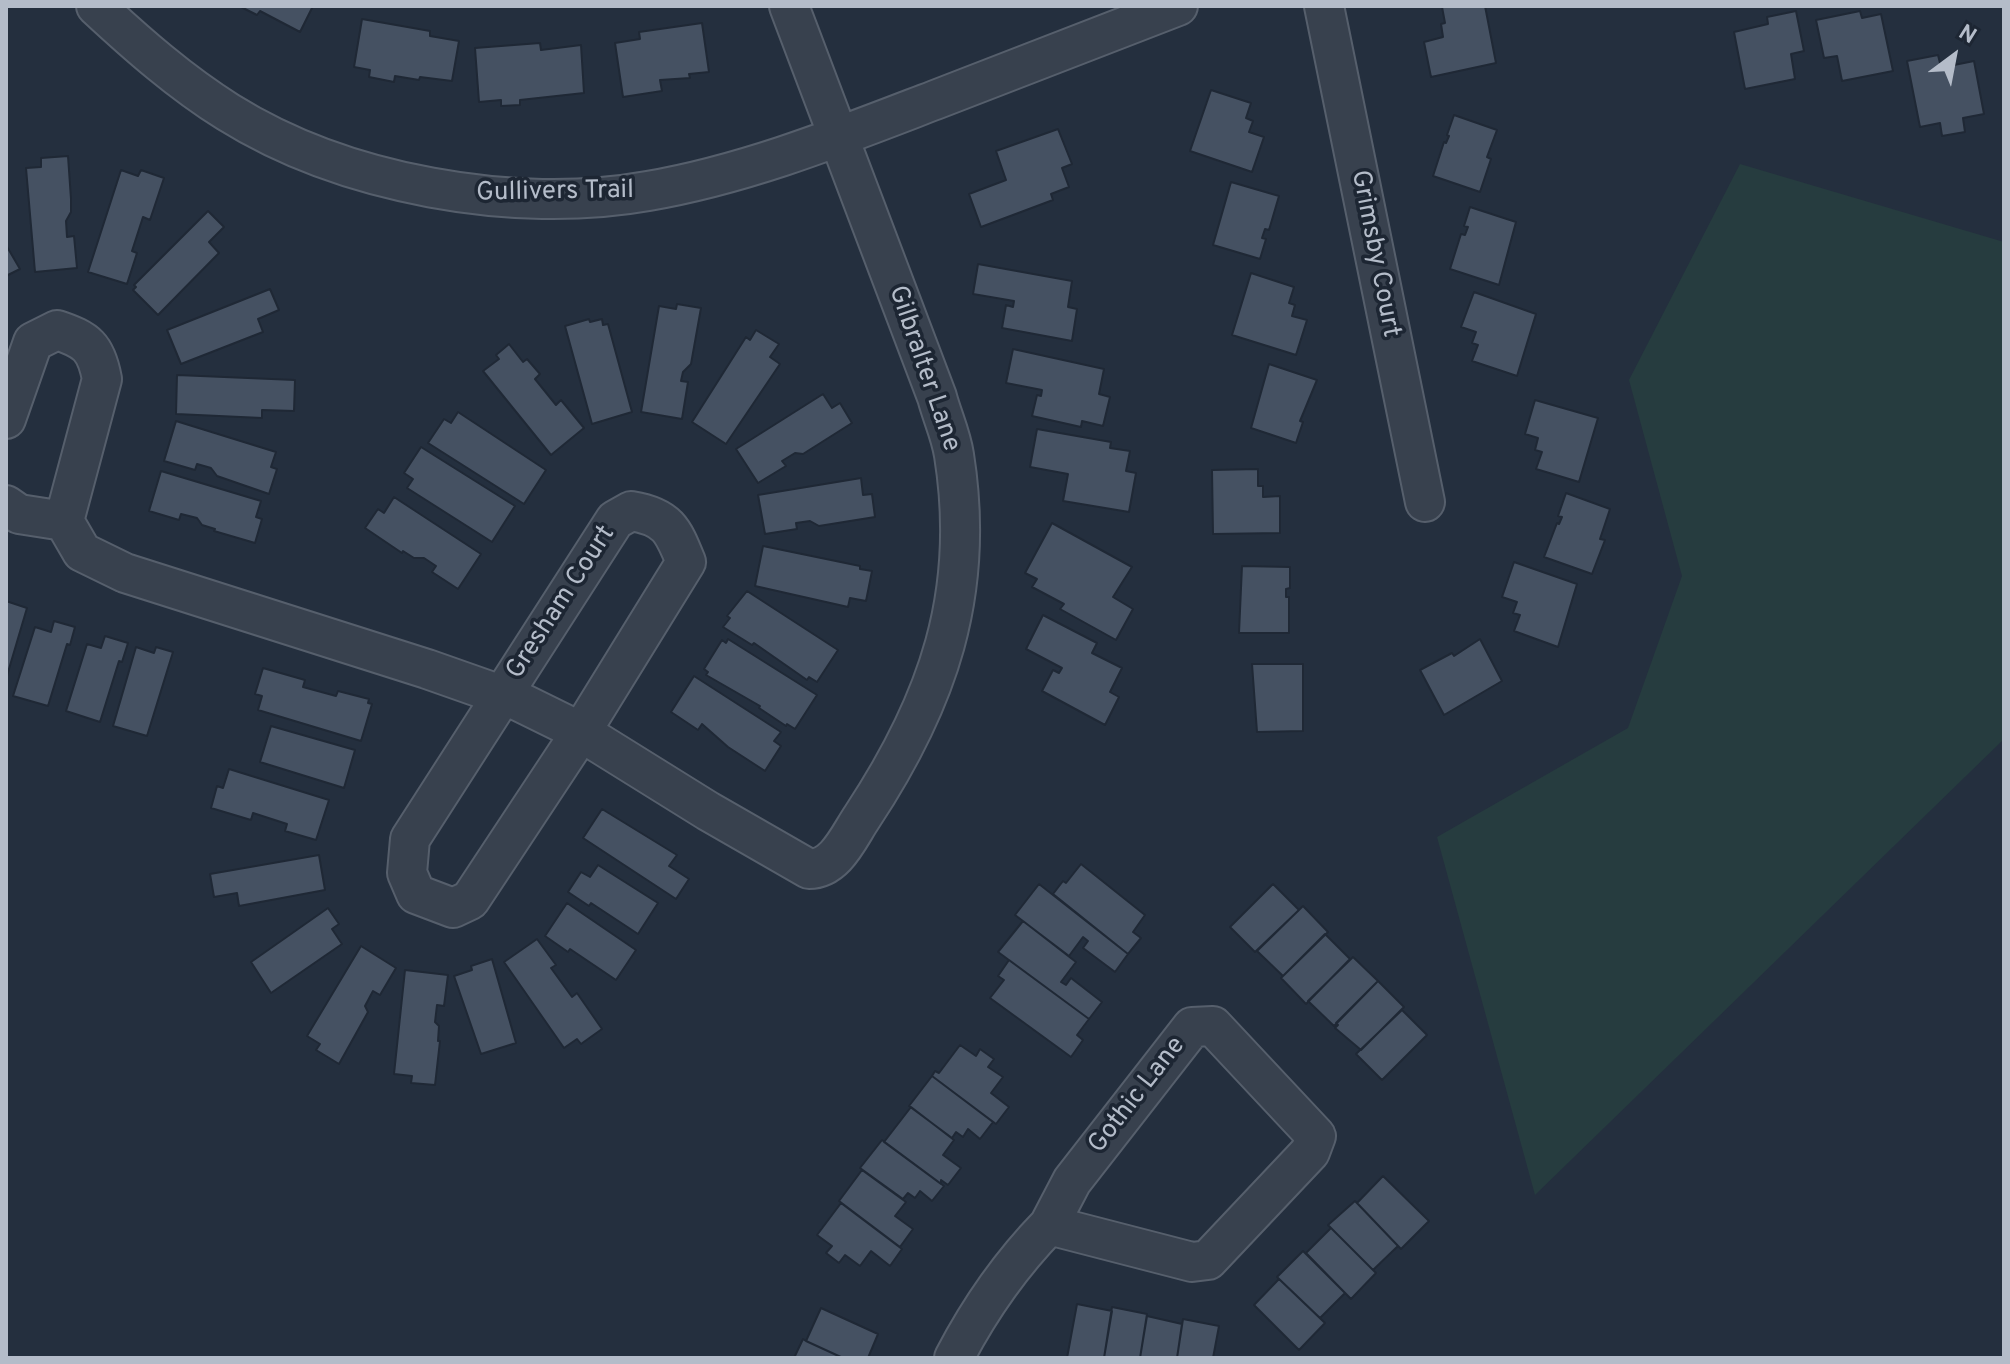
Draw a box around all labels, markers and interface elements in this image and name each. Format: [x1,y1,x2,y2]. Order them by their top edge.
north arrow [1914,16,1994,96]
text: N [1953,20,1981,51]
street label: Grimsby Court [1343,168,1405,340]
street label: Gullivers Trail [476,176,634,210]
street label: Gilbralter Lane [880,282,966,456]
street label: Gresham Court [501,520,623,686]
street label: Gothic Lane [1083,1031,1193,1161]

